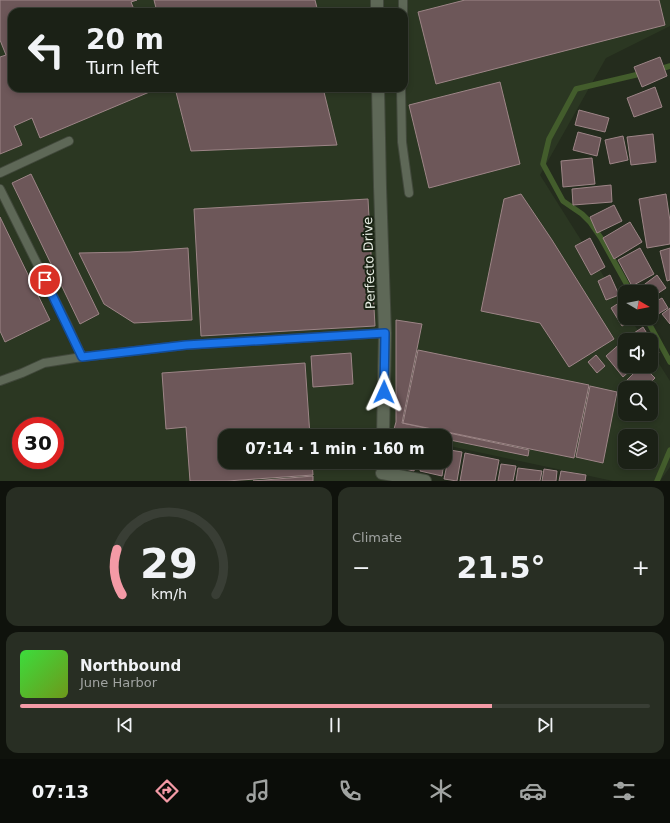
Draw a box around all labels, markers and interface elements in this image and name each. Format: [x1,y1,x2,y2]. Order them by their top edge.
text: 20 m [86,23,164,56]
icon: left [20,24,72,76]
text: Turn left [86,57,159,78]
street label: Perfecto Drive [360,217,378,309]
pin [28,263,62,297]
icon: arrive [34,269,56,291]
north arrow [618,285,658,325]
map controls [618,285,658,469]
button: sound [618,333,658,373]
position arrow [363,371,405,413]
button: search [618,381,658,421]
speed limit sign: 30 [12,417,64,469]
button: layers [618,429,658,469]
text: 07:14 · 1 min · 160 m [245,440,425,458]
text: Climate [352,530,402,545]
text: 29 [140,538,198,587]
text: 21.5° [456,550,546,585]
text: − [352,555,370,580]
text: + [632,555,650,580]
text: km/h [151,585,187,601]
text: Northbound [80,657,181,675]
text: June Harbor [80,675,157,690]
icon: previous [114,714,136,736]
icon: pause [324,714,346,736]
icon: next [534,714,556,736]
icon: directions [153,777,181,805]
icon: music [244,777,272,805]
icon: phone [336,777,364,805]
icon: climate [427,777,455,805]
icon: car [519,777,547,805]
icon: filters [610,777,638,805]
text: 07:13 [32,781,89,802]

